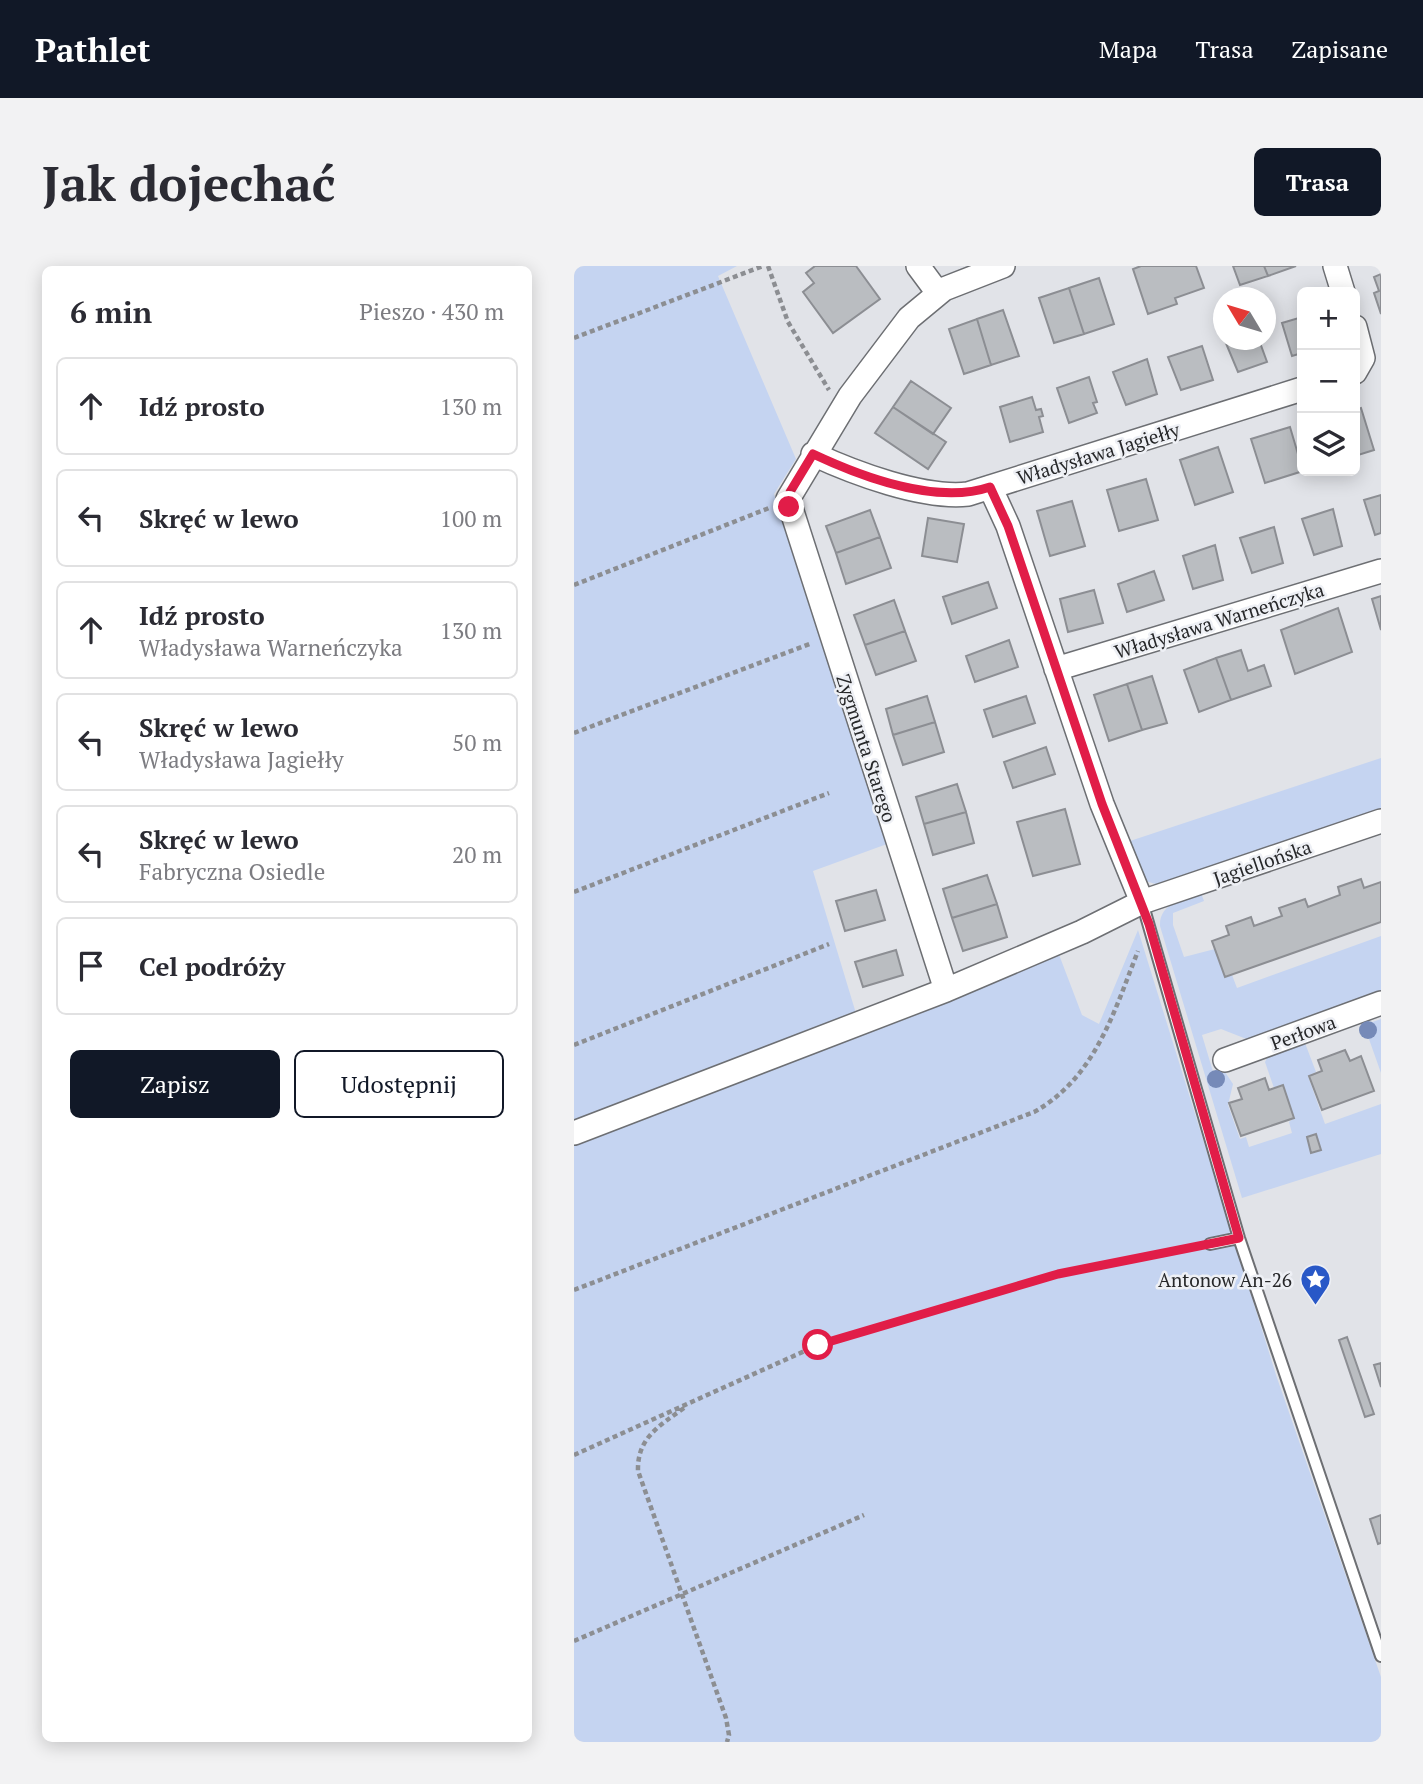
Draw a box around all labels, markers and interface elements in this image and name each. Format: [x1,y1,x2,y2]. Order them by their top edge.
text: Pathlet [35,28,150,71]
text: Mapa [1099,33,1158,65]
text: Trasa [1196,33,1254,65]
text: Zapisane [1292,33,1388,65]
button: Trasa [1254,148,1381,216]
text: Jak dojechać [42,150,336,215]
north arrow [1213,287,1276,350]
map controls [1297,287,1360,476]
button: + [1297,287,1360,350]
text: 6 min [70,292,152,332]
text: Pieszo · 430 m [359,296,504,327]
button: − [1297,350,1360,413]
icon: ahead [72,387,110,425]
text: Idź prosto [139,389,265,423]
text: 130 m [440,391,502,422]
button: layers [1297,413,1360,476]
street label: Władysława Jagiełły [1014,416,1183,490]
route end [773,491,804,522]
icon: left [72,499,110,537]
text: Skręć w lewo [139,501,299,535]
text: 100 m [440,503,502,534]
street label: Władysława Warneńczyka [1111,576,1327,664]
text: Idź prosto [139,598,265,632]
icon: ahead [72,611,110,649]
text: 130 m [440,615,502,646]
text: Władysława Warneńczyka [139,632,403,663]
street label: Zygmunta Starego [831,671,903,825]
text: Skręć w lewo [139,710,299,744]
icon: left [72,723,110,761]
text: 50 m [452,727,502,758]
text: Władysława Jagiełły [139,744,344,775]
text: Skręć w lewo [139,822,299,856]
street label: Jagiellońska [1210,833,1315,890]
icon: left [72,835,110,873]
text: 20 m [452,839,502,870]
text: Fabryczna Osiedle [139,856,325,887]
icon: arrive [72,947,110,985]
text: Cel podróży [139,949,285,983]
street label: Perłowa [1267,1009,1339,1055]
button: Zapisz [70,1050,280,1118]
button: Udostępnij [294,1050,504,1118]
place icon: Antonow An-26 [1298,1262,1332,1306]
place label: Antonow An-26 [1158,1267,1292,1292]
route start [802,1329,833,1360]

